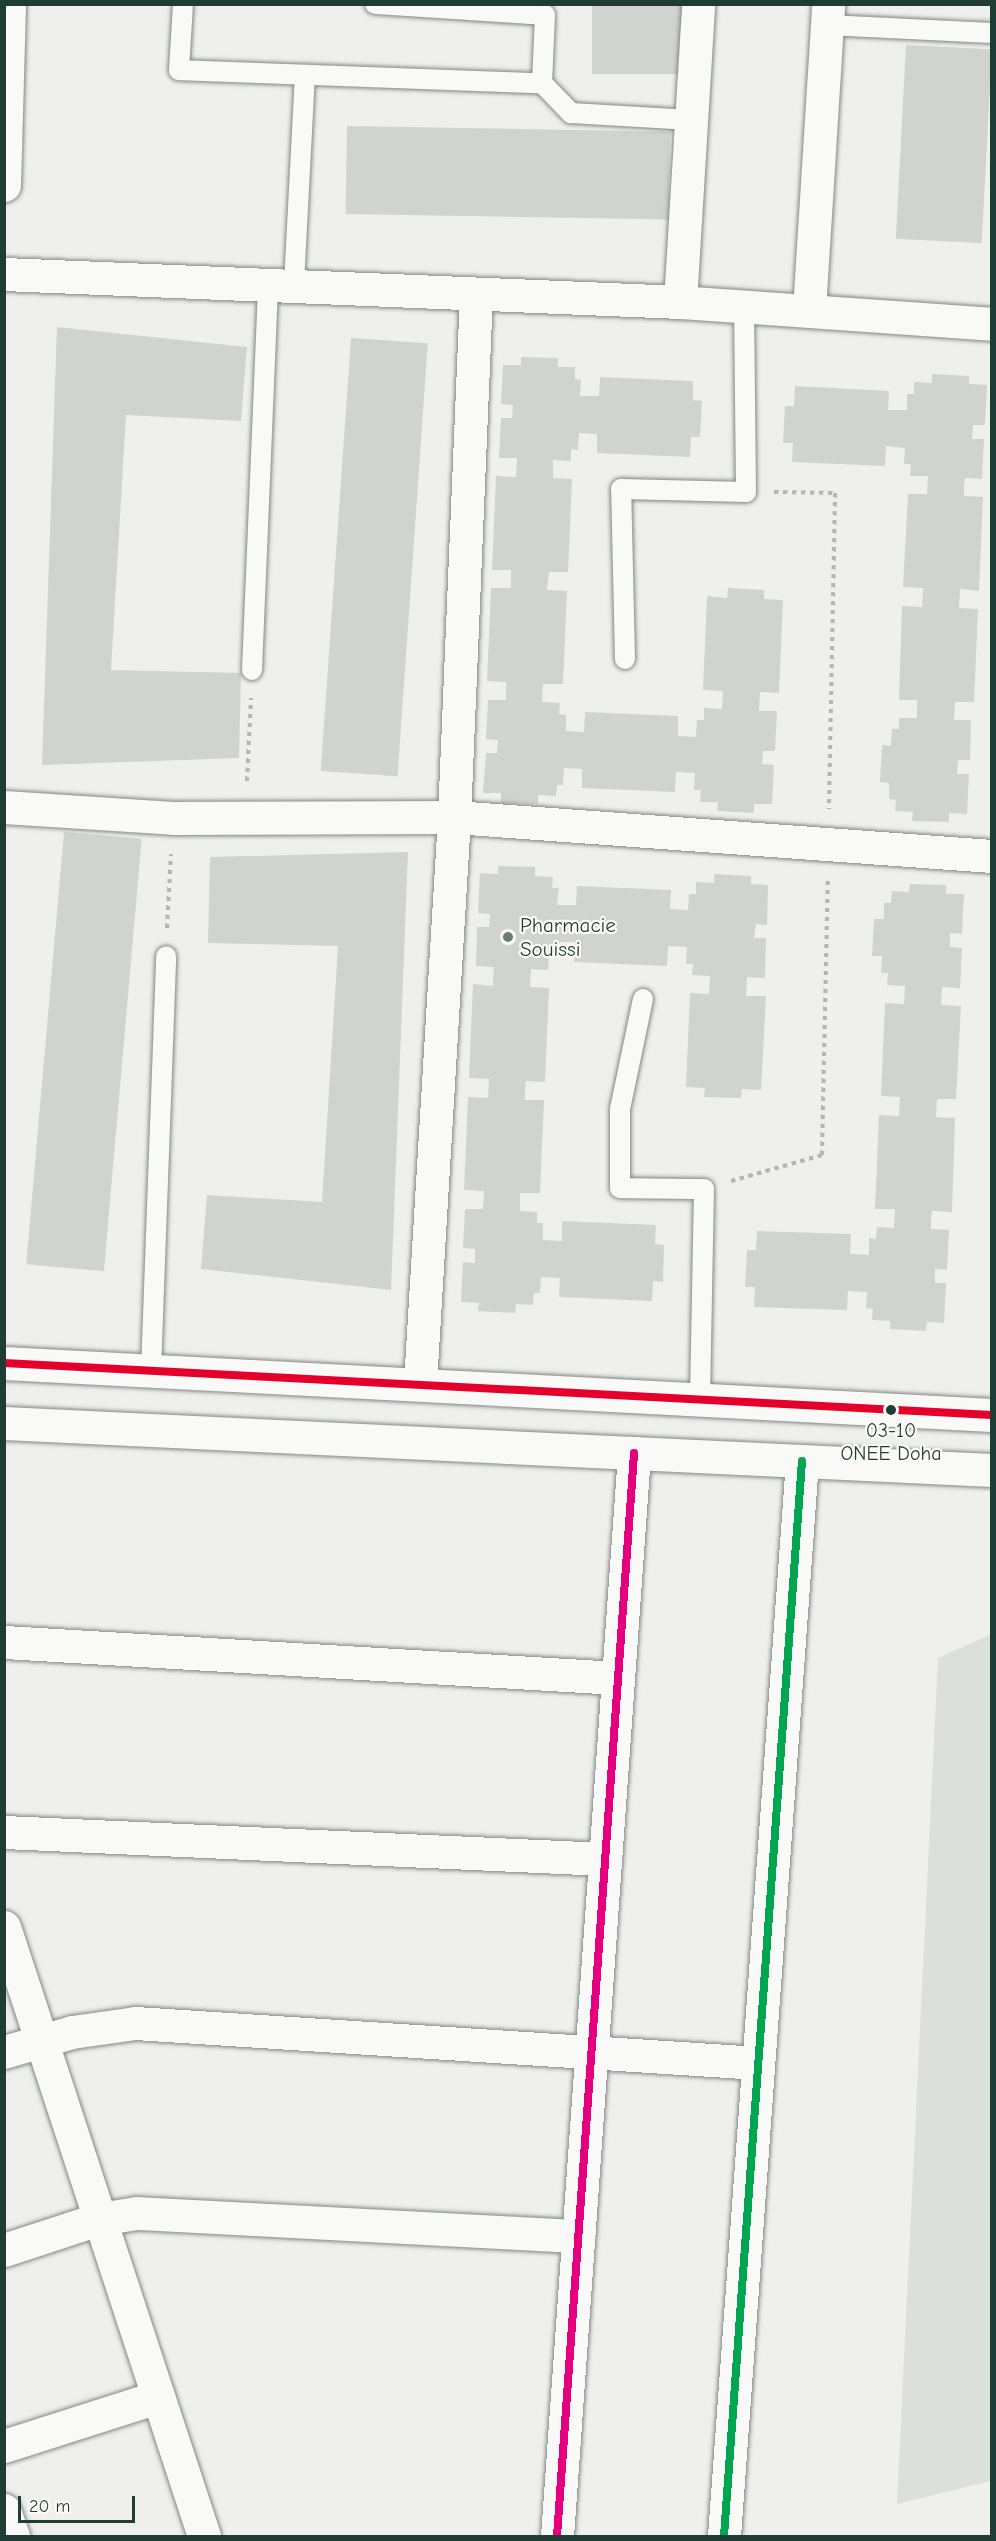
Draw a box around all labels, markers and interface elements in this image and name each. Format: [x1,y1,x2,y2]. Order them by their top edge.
place label: Pharmacie Souissi [520,912,616,962]
marker: Pharmacie Souissi [501,930,515,944]
marker: 03-10 ONEE Doha [885,1404,897,1416]
place label: 03-10 ONEE Doha [840,1419,942,1466]
scale bar [21,2484,138,2522]
text: 20 m [29,2496,70,2517]

